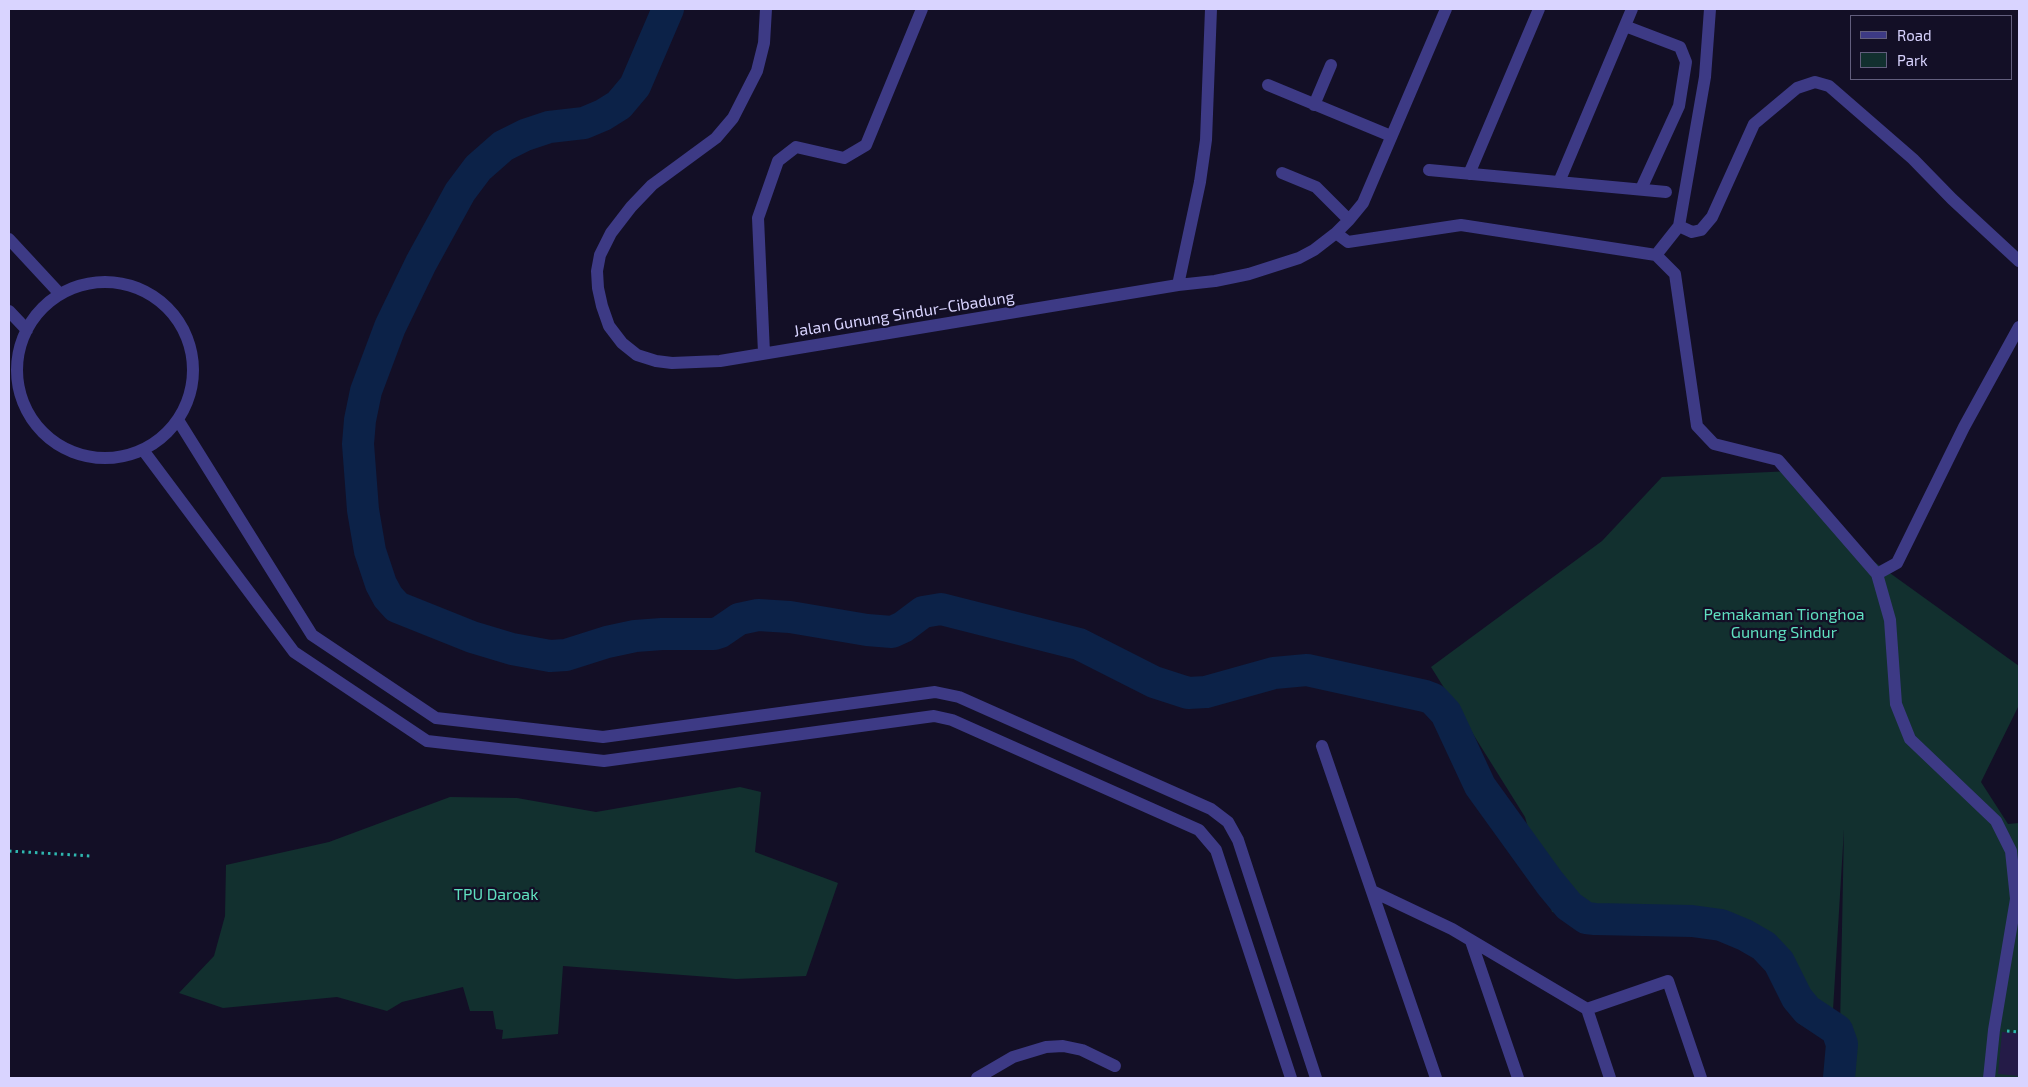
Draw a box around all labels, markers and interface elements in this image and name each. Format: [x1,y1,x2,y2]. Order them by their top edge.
legend [1850,15,2013,80]
text: Road [1897,26,1932,44]
text: Park [1897,51,1928,69]
street label: Jalan Gunung Sindur–Cibadung [792,287,1016,341]
park label: Pemakaman Tionghoa Gunung Sindur [1703,605,1865,643]
park label: TPU Daroak [454,885,538,905]

